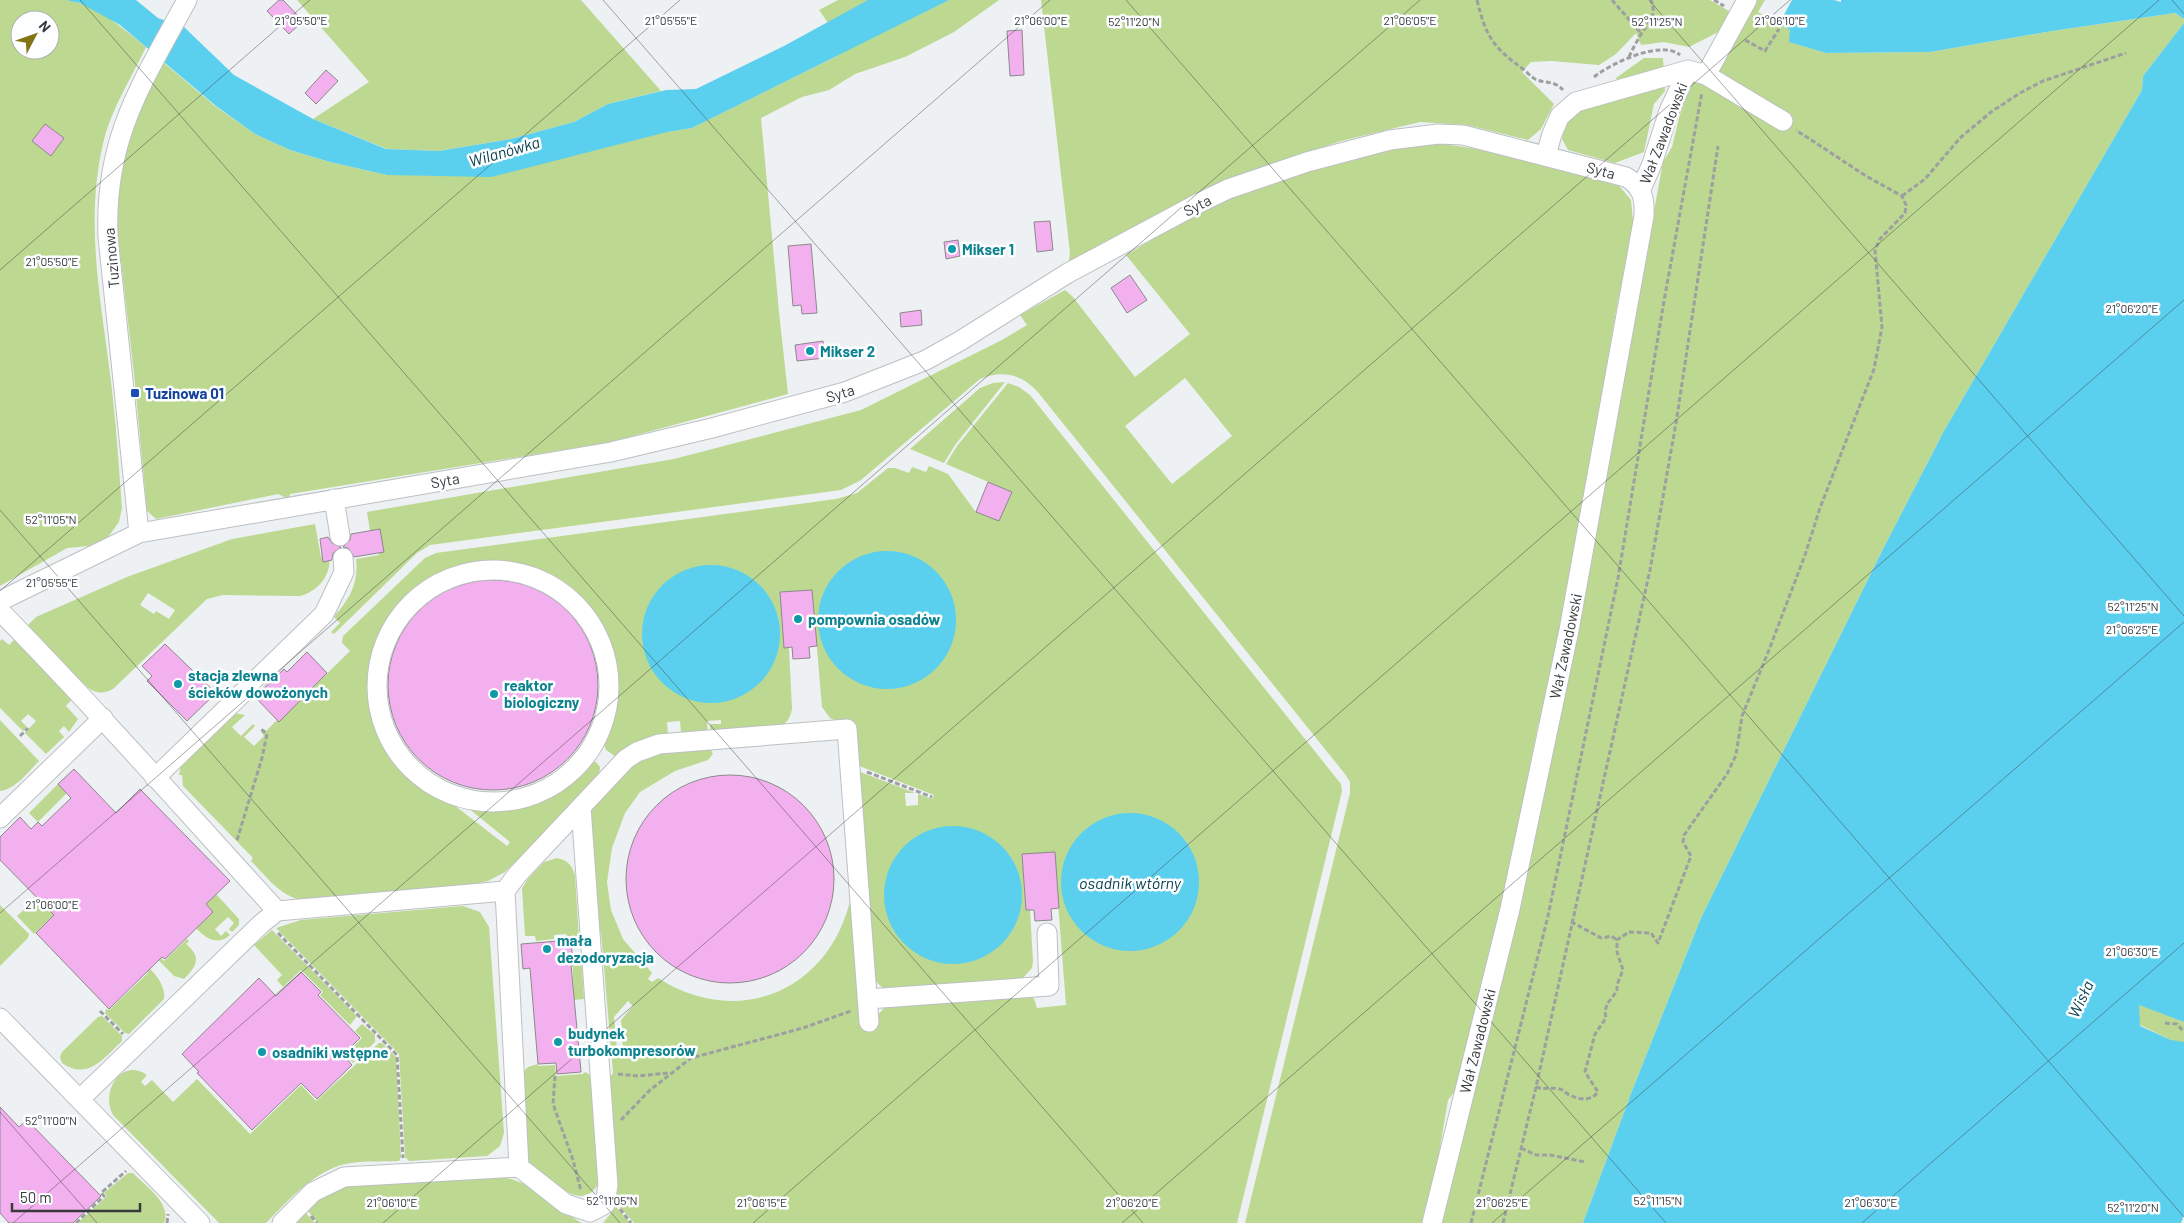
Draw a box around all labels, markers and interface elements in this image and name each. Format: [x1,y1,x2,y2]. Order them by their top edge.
north arrow [10,10,60,60]
text: 21°05'50"E [275,13,327,27]
text: 21°05'55"E [645,13,697,27]
text: 21°06'00"E [1014,13,1068,27]
text: 21°06'05"E [1384,13,1436,27]
text: 21°06'10"E [1755,13,1805,27]
text: 52°11'20"N [1108,14,1160,28]
text: 52°11'25"N [1631,14,1683,28]
text: N [36,17,55,35]
street label: Wał Zawadowski [1635,80,1691,186]
water label: Wilanówka [466,132,542,170]
street label: Syta [1585,158,1617,182]
street label: Syta [1180,190,1214,220]
street label: Tuzinowa [99,227,123,289]
place label: Mikser 1 [962,240,1014,258]
marker: Mikser 1 [946,243,958,255]
text: 21°05'50"E [26,254,78,268]
text: 21°06'20"E [2105,301,2159,315]
place label: Mikser 2 [820,342,875,360]
marker: Mikser 2 [804,345,816,357]
street label: Syta [824,380,856,406]
place label: Tuzinowa 01 [145,384,224,402]
marker: Tuzinowa 01 [129,387,141,399]
street label: Syta [429,469,461,491]
text: 52°11'05"N [25,512,77,526]
text: 21°05'55"E [26,575,78,589]
street label: Wał Zawadowski [1545,592,1585,700]
text: 52°11'25"N [2107,599,2159,613]
place label: pompownia osadów [808,610,941,628]
marker: pompownia osadów [792,613,804,625]
text: 21°06'25"E [2106,622,2158,636]
place label: stacja zlewna ścieków dowożonych [188,666,328,701]
place label: reaktor biologiczny [504,676,580,711]
marker: stacja zlewna ścieków dowożonych [172,678,184,690]
marker: reaktor biologiczny [488,688,500,700]
water label: osadnik wtórny [1079,873,1182,892]
text: 21°06'00"E [25,897,79,911]
place label: mała dezodoryzacja [557,931,654,966]
marker: mała dezodoryzacja [541,943,553,955]
text: 21°06'30"E [2106,944,2158,958]
water label: Wisła [2063,977,2097,1021]
street label: Wał Zawadowski [1455,987,1499,1095]
place label: budynek turbokompresorów [568,1024,696,1059]
marker: budynek turbokompresorów [552,1036,564,1048]
place label: osadniki wstępne [272,1043,389,1061]
marker: osadniki wstępne [256,1046,268,1058]
text: 52°11'00"N [25,1113,77,1127]
scale bar [12,1180,140,1212]
text: 50 m [20,1188,52,1206]
text: 52°11'05"N [586,1193,638,1207]
text: 52°11'15"N [1634,1193,1682,1207]
text: 21°06'10"E [367,1195,417,1209]
text: 21°06'15"E [737,1195,787,1209]
text: 21°06'20"E [1105,1195,1159,1209]
text: 21°06'25"E [1476,1195,1528,1209]
text: 21°06'30"E [1845,1195,1897,1209]
text: 52°11'20"N [2107,1200,2159,1214]

